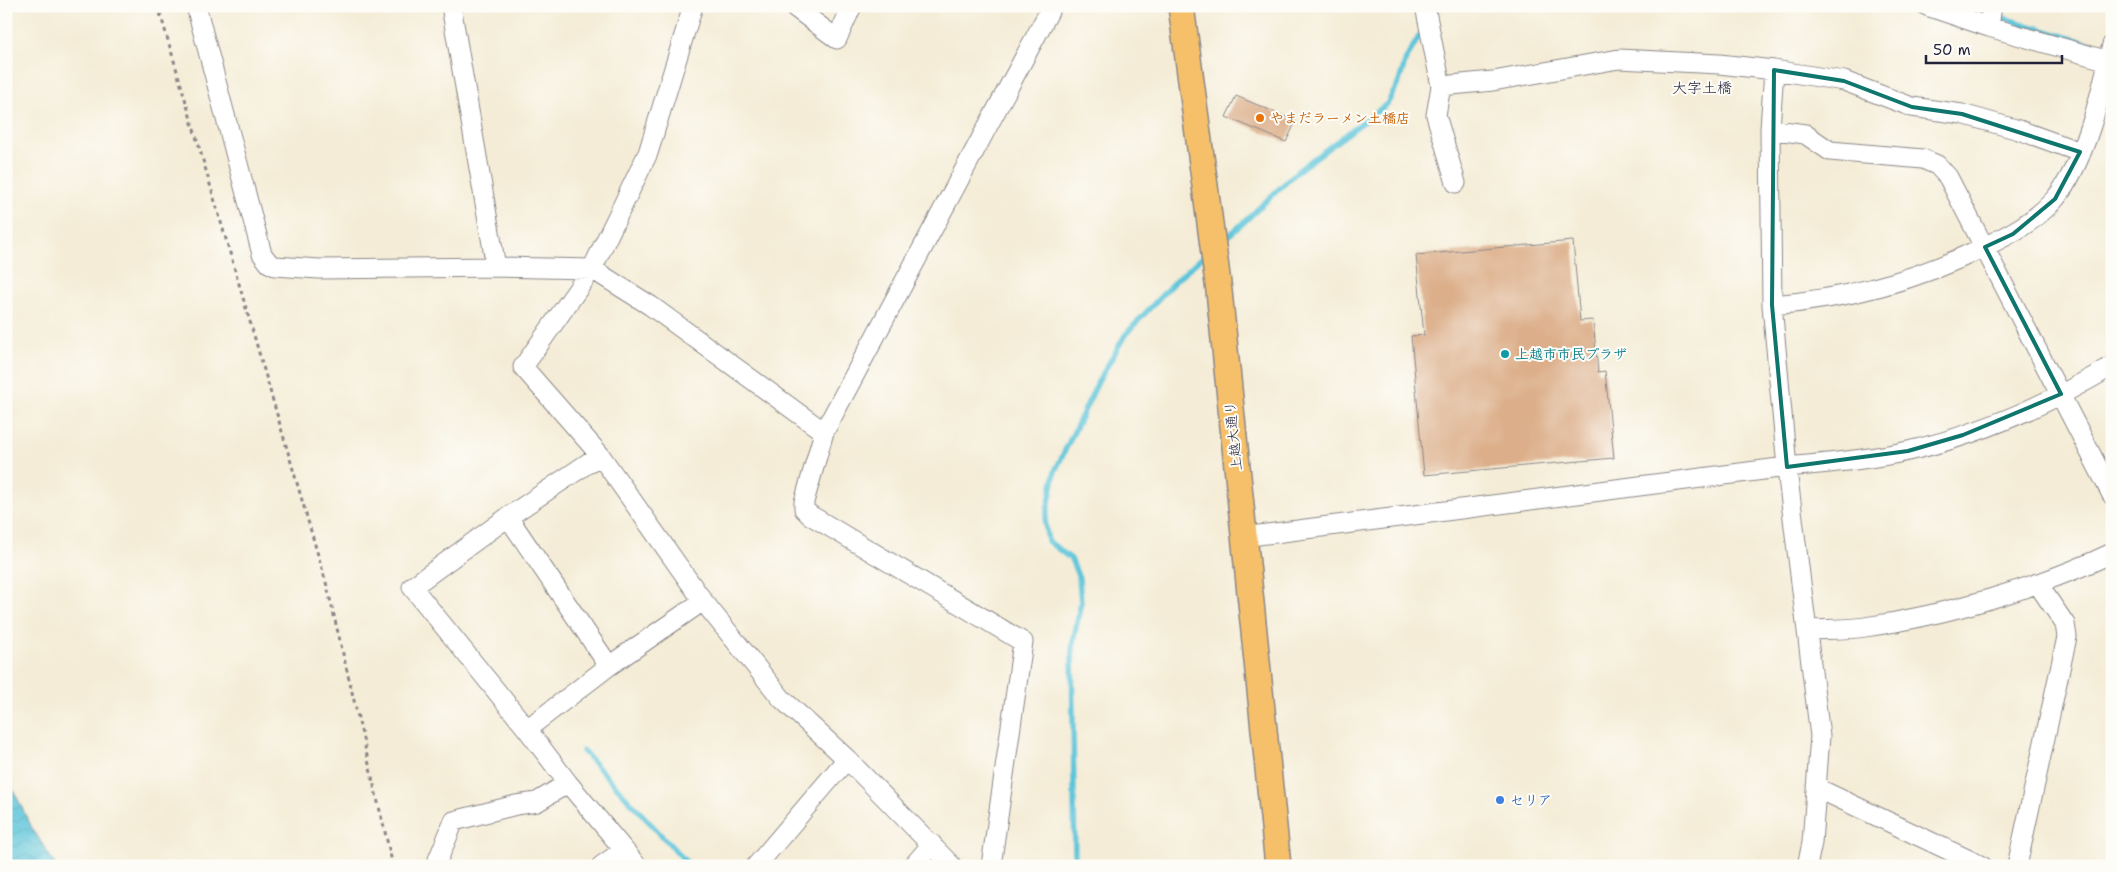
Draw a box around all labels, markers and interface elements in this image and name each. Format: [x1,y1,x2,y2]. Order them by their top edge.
scale bar [1926,32,2062,64]
text: 50 m [1933,40,1971,60]
district label: 大字土橋 [1672,78,1732,98]
place label: やまだラーメン土橋店 [1270,109,1410,127]
marker: やまだラーメン土橋店 [1254,112,1266,124]
place label: 上越市市民プラザ [1515,345,1627,363]
marker: 上越市市民プラザ [1499,348,1511,360]
street label: 上越大通り [1220,400,1246,472]
place label: セリア [1510,791,1552,809]
marker: セリア [1494,794,1506,806]

